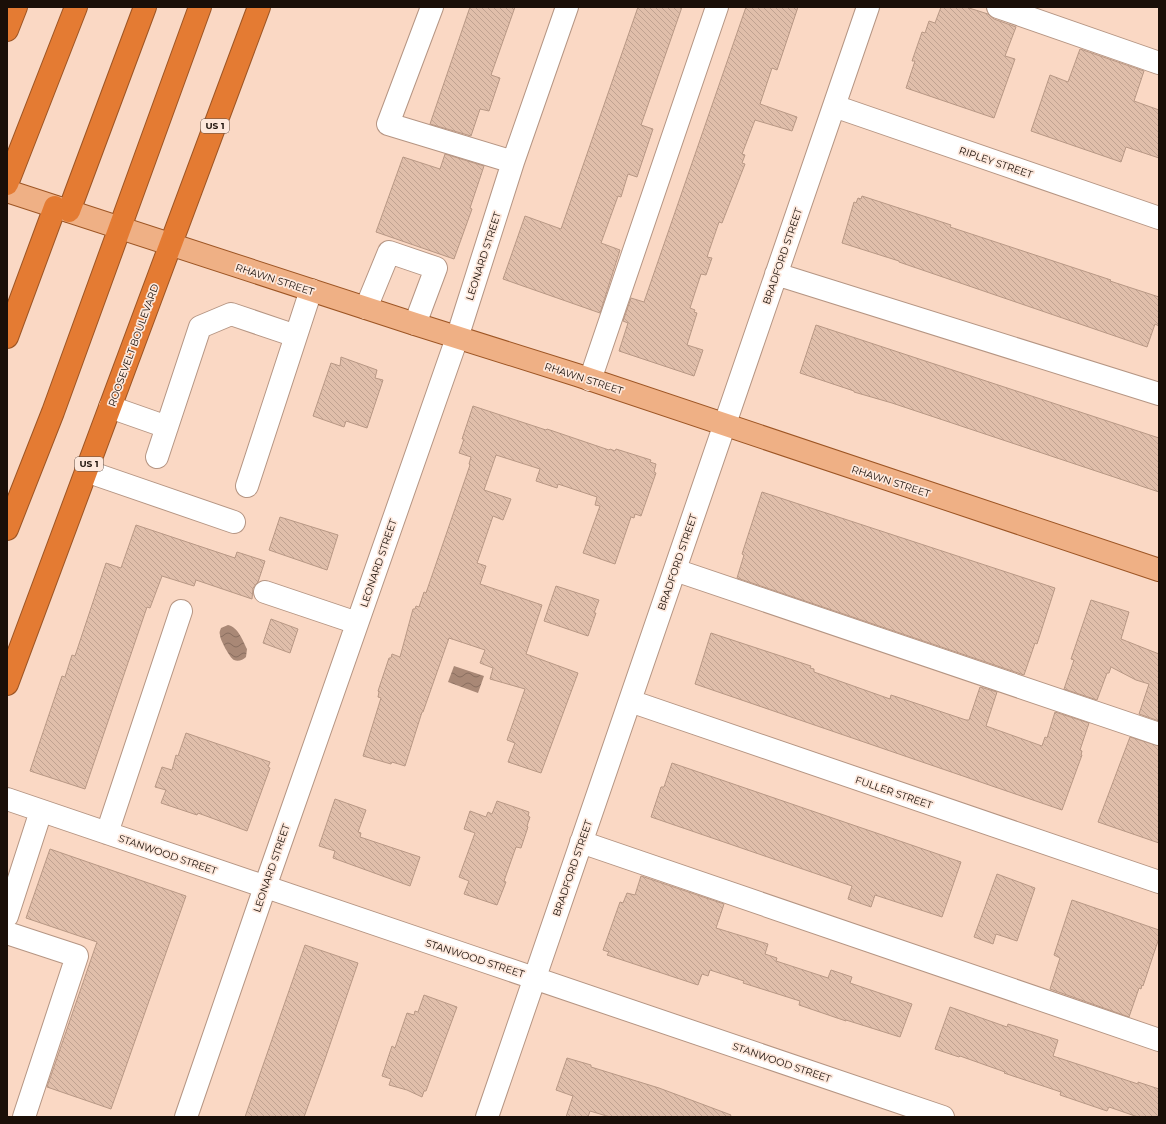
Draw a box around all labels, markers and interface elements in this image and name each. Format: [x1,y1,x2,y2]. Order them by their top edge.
road number: US 1 [201,119,229,133]
street label: RIPLEY STREET [957,144,1035,181]
street label: BRADFORD STREET [760,206,805,306]
street label: LEONARD STREET [463,210,504,302]
street label: RHAWN STREET [234,261,316,298]
street label: ROOSEVELT BOULEVARD [105,282,162,408]
street label: RHAWN STREET [543,360,625,397]
road number: US 1 [75,457,103,471]
street label: RHAWN STREET [850,463,932,500]
street label: BRADFORD STREET [655,512,700,612]
street label: LEONARD STREET [357,517,400,609]
street label: FULLER STREET [854,773,934,812]
street label: BRADFORD STREET [550,818,595,918]
street label: LEONARD STREET [250,822,293,914]
street label: STANWOOD STREET [117,832,219,878]
street label: STANWOOD STREET [424,936,526,981]
street label: STANWOOD STREET [731,1040,833,1086]

